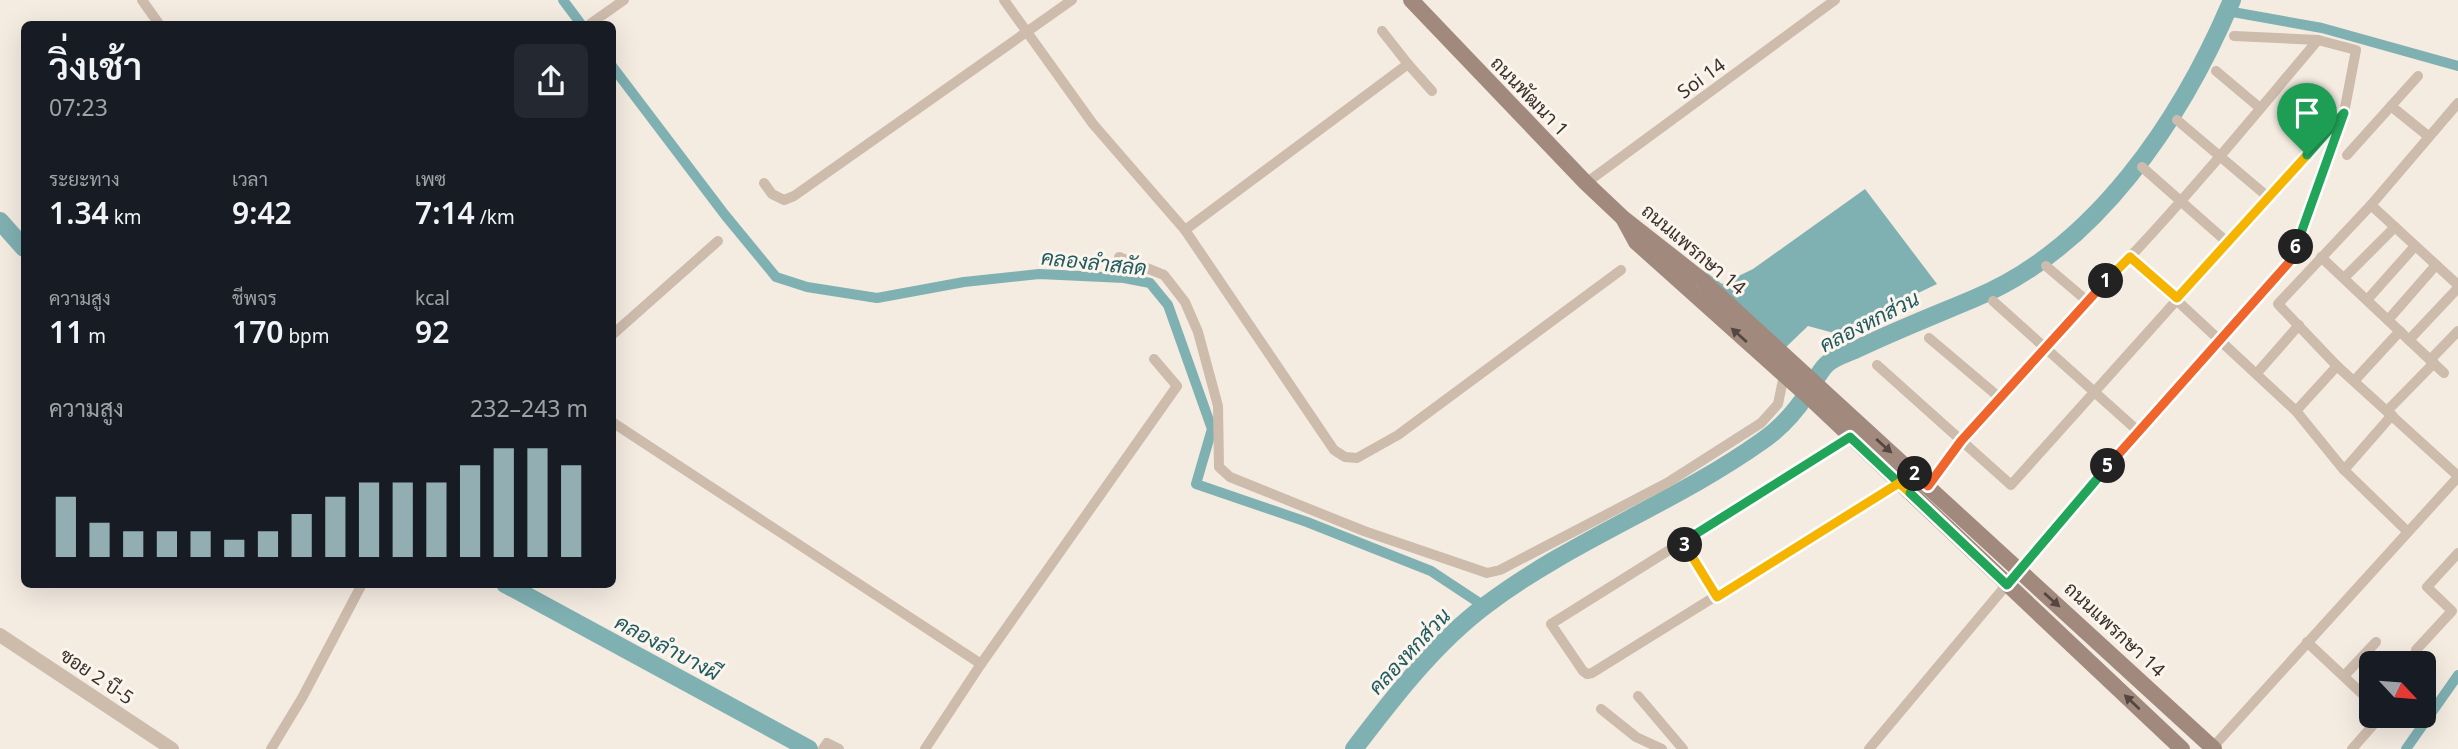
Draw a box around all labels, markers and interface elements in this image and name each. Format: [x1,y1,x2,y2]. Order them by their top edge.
text: วิ่งเช้า [49,39,142,91]
button: share [514,44,588,118]
street label: ถนนพัฒนา 1 [1485,50,1575,142]
street label: Soi 14 [1672,52,1730,104]
pin [2277,83,2337,155]
text: 07:23 [49,91,108,123]
icon: arrive [2288,94,2326,132]
text: ระยะทาง [49,166,120,192]
text: เวลา [232,166,268,192]
text: เพซ [415,166,446,192]
text: 1.34 [49,192,109,233]
text: 9:42 [232,192,292,233]
text: 7:14 [415,192,475,233]
street label: ถนนแพรกษา 14 [1636,198,1752,300]
text: km [109,204,142,230]
text: /km [475,204,515,230]
pin: 6 [2278,230,2314,264]
text: 6 [2290,233,2301,259]
water label: คลองลำสลัด [1040,243,1148,281]
pin: 1 [2088,264,2124,298]
text: 1 [2100,267,2111,293]
water label: คลองหกส่วน [1814,284,1924,358]
text: ความสูง [49,285,111,311]
text: ชีพจร [232,285,277,311]
text: kcal [415,285,450,311]
text: 11 [49,311,83,352]
text: 170 [232,311,283,352]
text: 92 [415,311,449,352]
text: m [83,323,106,349]
text: bpm [283,323,330,349]
one-way arrow [1730,327,1748,343]
text: ความสูง [49,392,124,424]
text: 232–243 m [470,392,588,424]
one-way arrow [1875,438,1892,454]
pin: 5 [2090,448,2126,484]
text: 5 [2102,452,2113,478]
pin: 2 [1898,456,1932,491]
text: 2 [1909,460,1920,486]
pin: 3 [1668,528,1702,562]
text: 3 [1679,531,1690,557]
street label: ถนนแพรกษา 14 [2059,576,2171,683]
one-way arrow [2044,591,2061,607]
water label: คลองหกส่วน [1362,601,1457,700]
water label: คลองลำบางผี [610,608,727,687]
street label: ซอย 2 บี-5 [55,642,139,710]
north arrow [2359,651,2436,728]
map controls [2359,651,2436,728]
one-way arrow [2124,695,2141,711]

